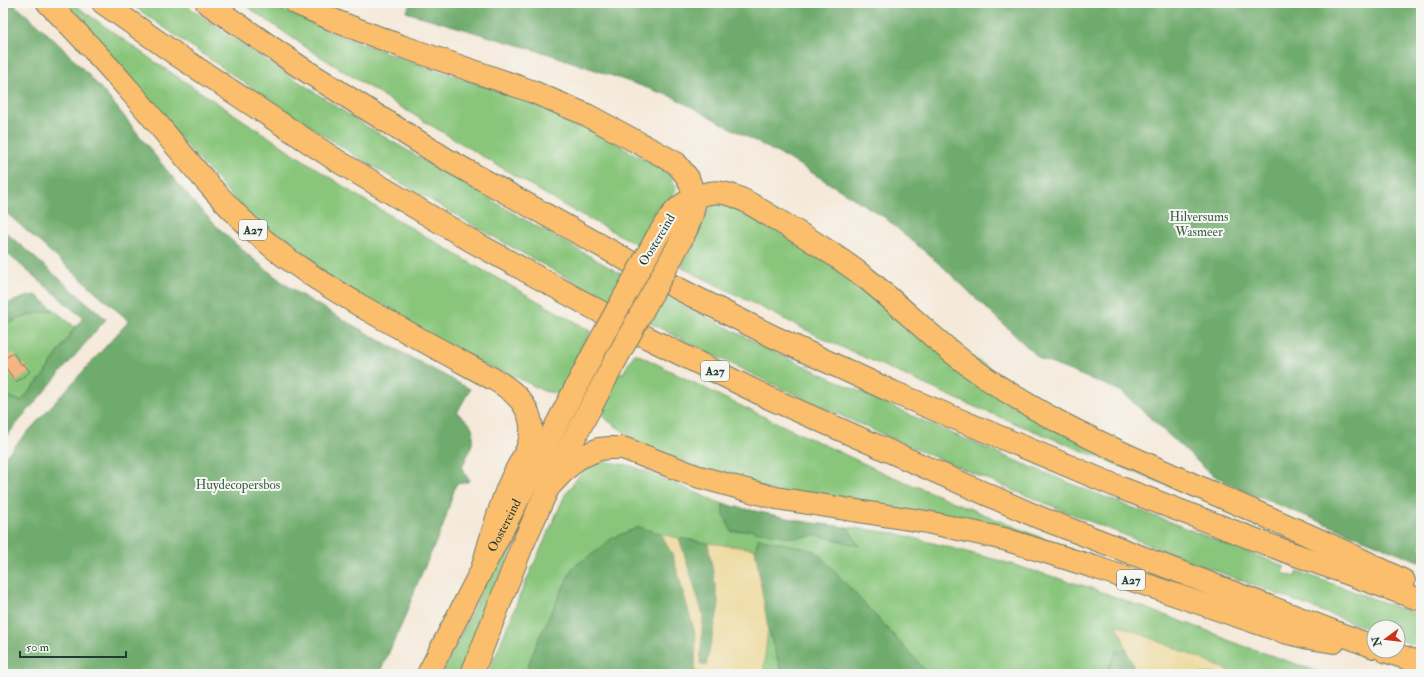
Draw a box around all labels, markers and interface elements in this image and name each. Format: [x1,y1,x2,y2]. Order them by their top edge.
park label: Hilversums Wasmeer [1170,209,1229,240]
street label: Oostereind [635,211,679,269]
road number: A27 [239,220,267,240]
road number: A27 [701,361,729,381]
park label: Huydecopersbos [196,477,281,494]
street label: Oostereind [484,496,525,555]
road number: A27 [1117,570,1145,590]
north arrow [1366,619,1406,659]
scale bar [20,633,126,659]
text: N [1369,634,1385,649]
text: 50 m [26,640,50,655]

